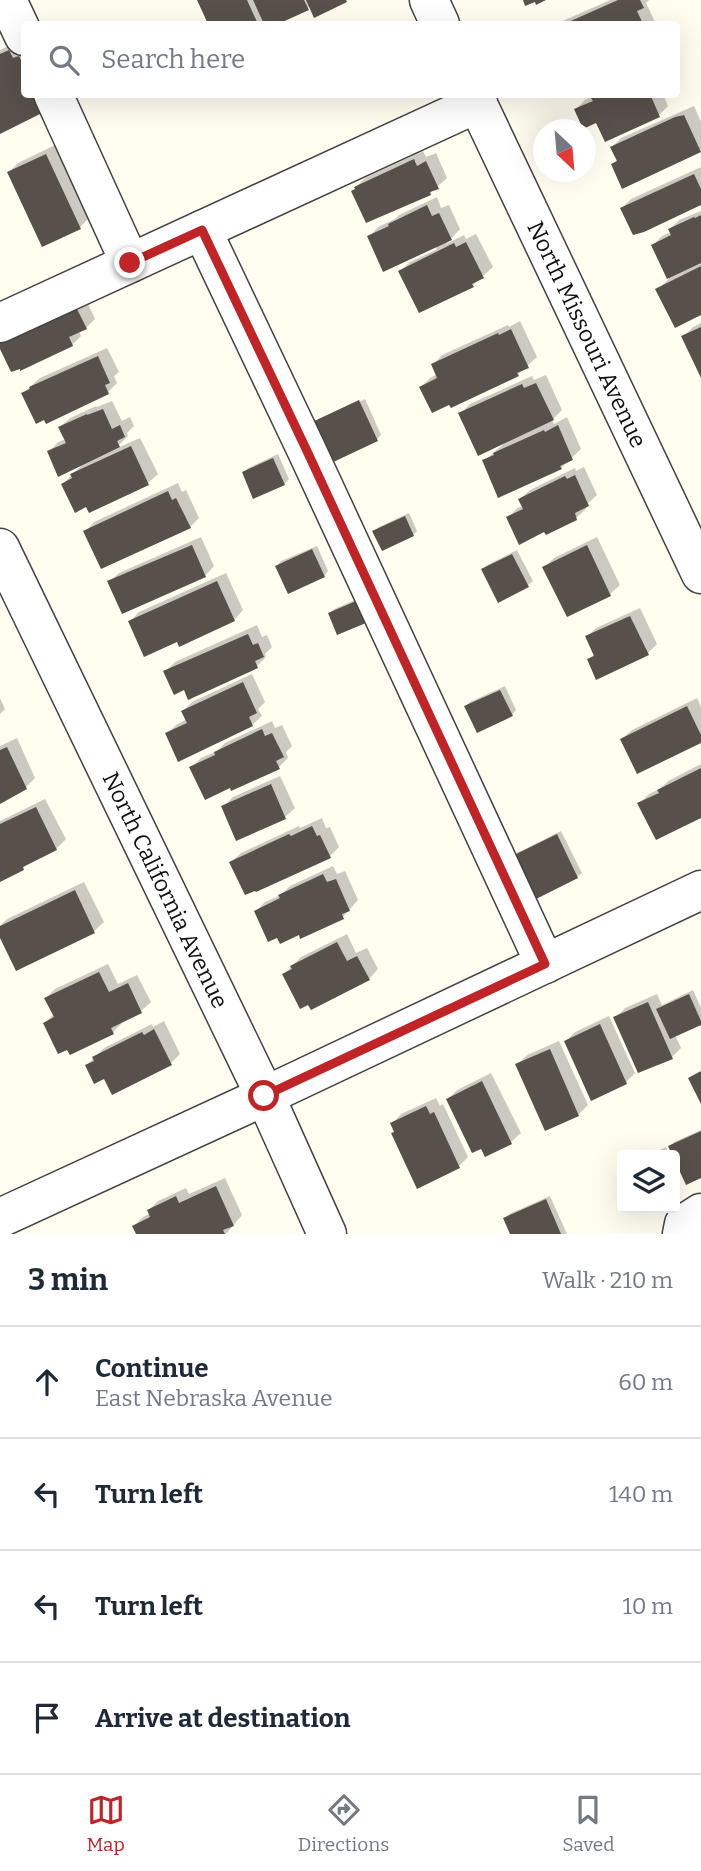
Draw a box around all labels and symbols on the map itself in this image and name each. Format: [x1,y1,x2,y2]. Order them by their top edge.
north arrow [533,119,596,182]
street label: North Missouri Avenue [521,217,653,452]
route end [114,247,145,278]
street label: North California Avenue [96,767,234,1013]
route start [248,1080,279,1111]

